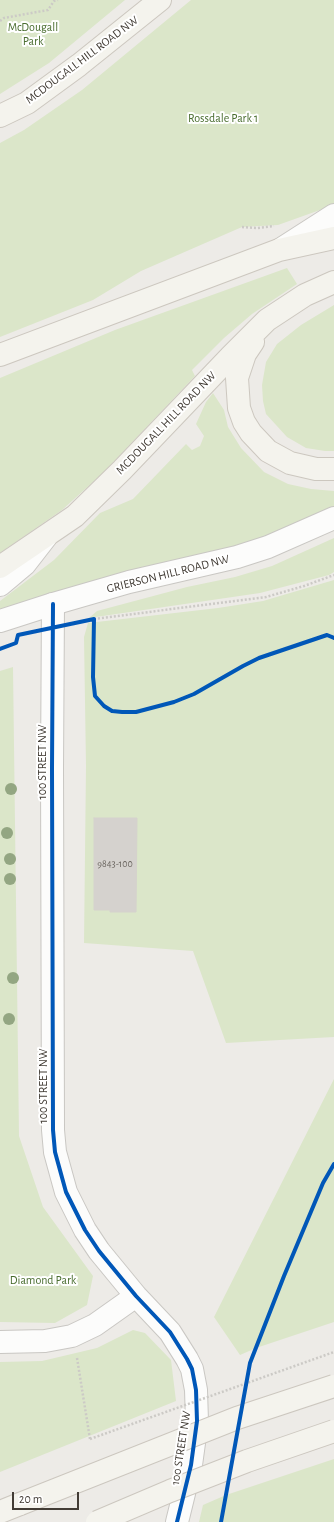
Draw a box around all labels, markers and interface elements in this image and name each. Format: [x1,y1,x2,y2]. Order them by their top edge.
street label: MCDOUGALL HILL ROAD NW [23,13,141,107]
park label: McDougall Park [8,20,58,48]
park label: Rossdale Park 1 [188,111,258,125]
street label: MCDOUGALL HILL ROAD NW [113,369,219,477]
street label: GRIERSON HILL ROAD NW [105,552,231,596]
street label: 100 STREET NW [35,725,49,799]
house number: 9843-100 [97,858,133,870]
street label: 100 STREET NW [36,1049,50,1123]
park label: Diamond Park [10,1273,76,1287]
street label: 100 STREET NW [168,1410,194,1486]
scale bar [14,1484,81,1510]
text: 20 m [19,1493,42,1505]

